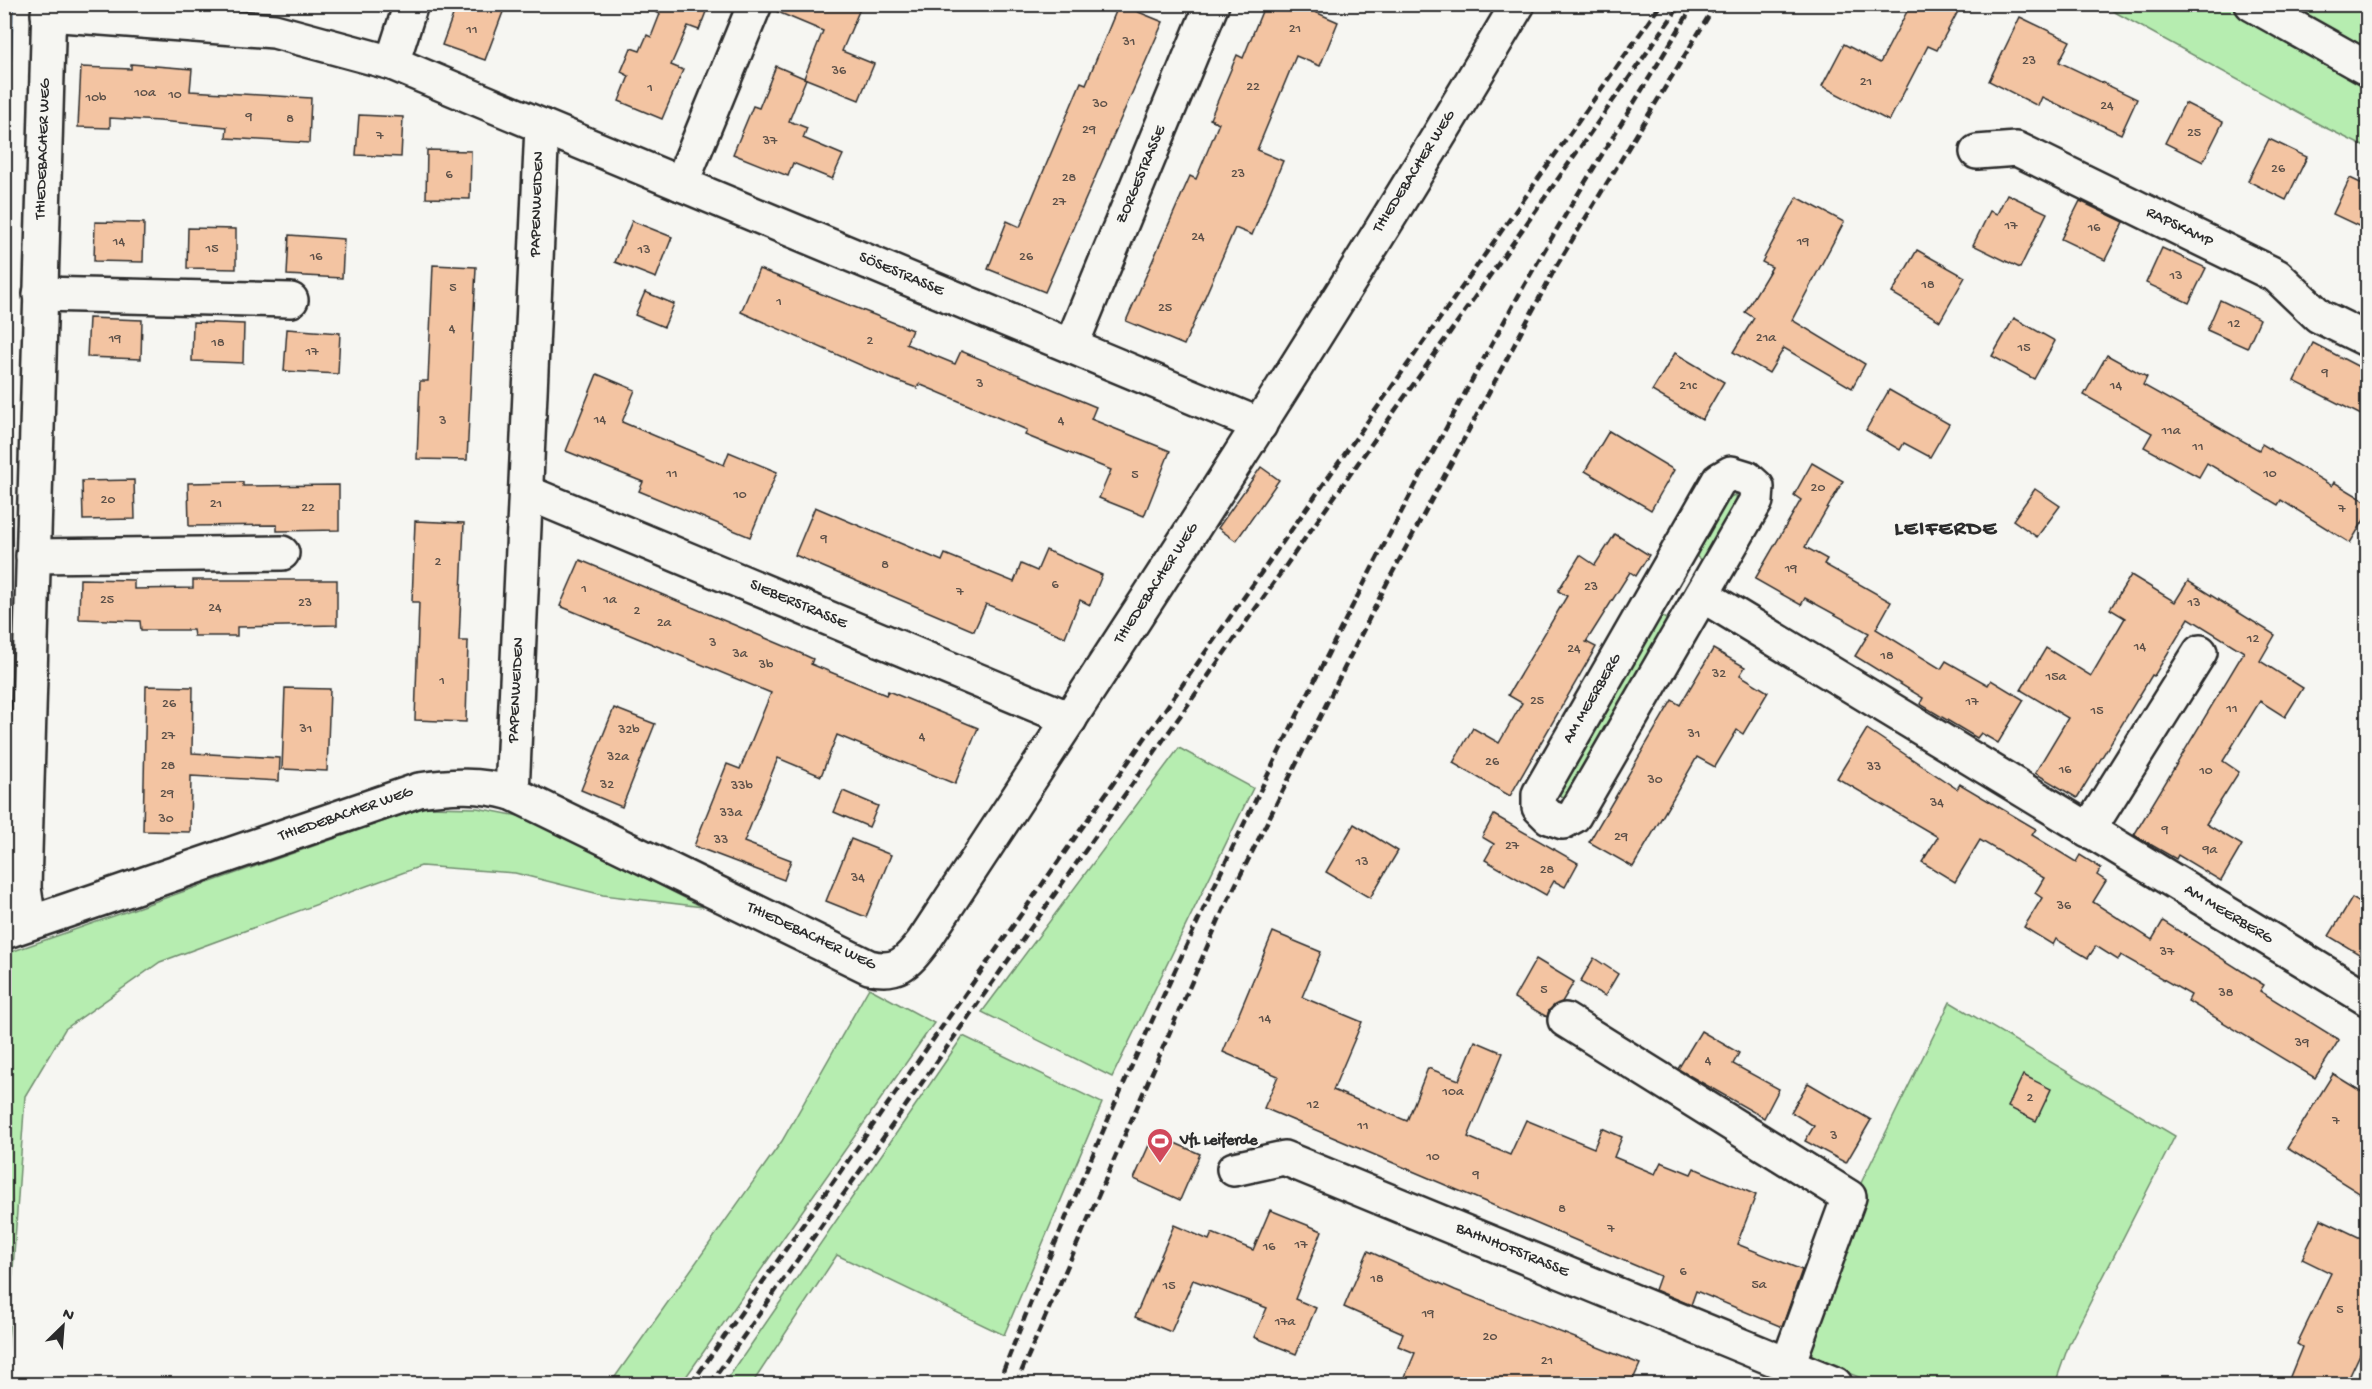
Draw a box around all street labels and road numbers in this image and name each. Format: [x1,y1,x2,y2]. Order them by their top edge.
street label: THIEDEBACHER WEG [32,77,56,221]
street label: THIEDEBACHER WEG [1369,107,1461,238]
street label: ZORGESTRASSE [1113,122,1172,227]
street label: PAPENWEIDEN [527,151,549,258]
street label: RAPSKAMP [2142,204,2216,252]
street label: SÖSESTRASSE [856,249,947,302]
street label: THIEDEBACHER WEG [1110,519,1204,649]
street label: SIEBERSTRASSE [746,576,851,634]
street label: PAPENWEIDEN [505,637,529,744]
street label: AM MEERBERG [1560,650,1627,747]
street label: THIEDEBACHER WEG [275,783,416,847]
street label: AM MEERBERG [2180,881,2277,949]
street label: THIEDEBACHER WEG [742,898,880,976]
street label: BAHNHOFSTRASSE [1452,1219,1572,1283]

